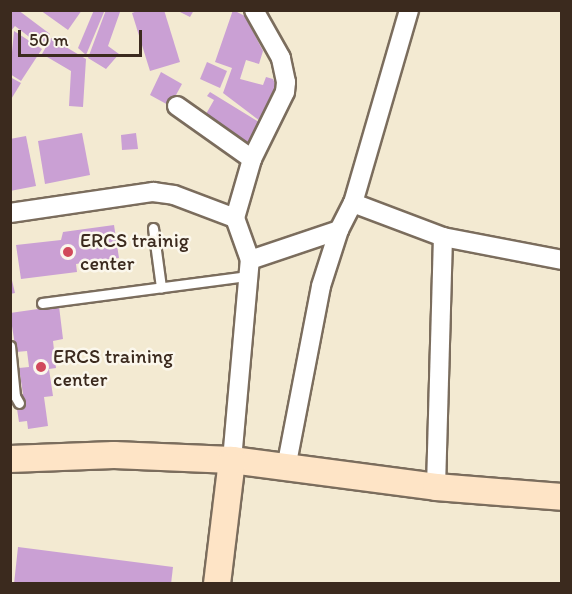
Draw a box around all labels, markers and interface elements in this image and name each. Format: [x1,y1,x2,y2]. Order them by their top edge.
scale bar [21,18,146,56]
text: 50 m [29,29,69,51]
place label: ERCS trainig center [80,228,189,275]
marker: ERCS trainig center [61,245,75,259]
place label: ERCS training center [53,344,173,391]
marker: ERCS training center [34,360,48,374]

